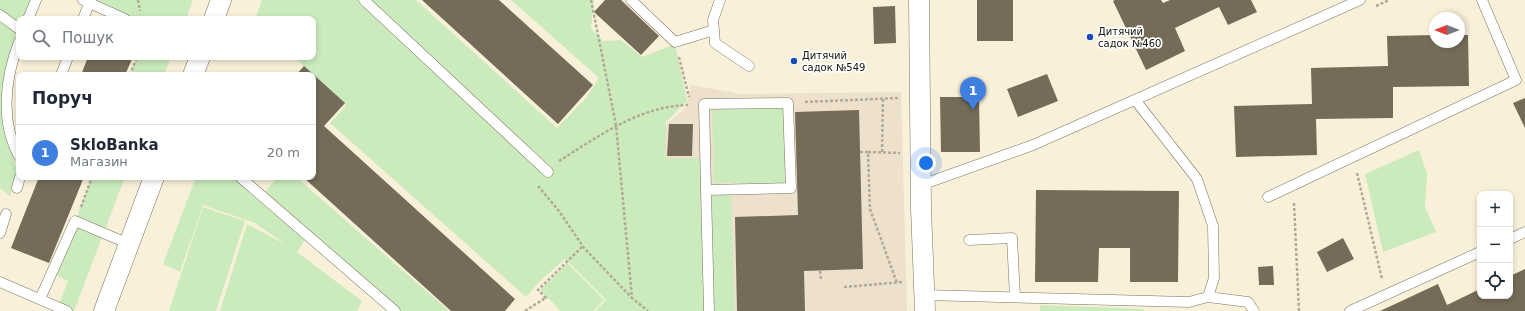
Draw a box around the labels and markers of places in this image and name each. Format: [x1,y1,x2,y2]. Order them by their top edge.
place label: Дитячий садок №460 [1098,26,1161,49]
marker: Дитячий садок №460 [1085,32,1095,42]
place label: Дитячий садок №549 [802,50,865,73]
marker: Дитячий садок №549 [789,56,799,66]
pin: 1 [960,77,986,110]

